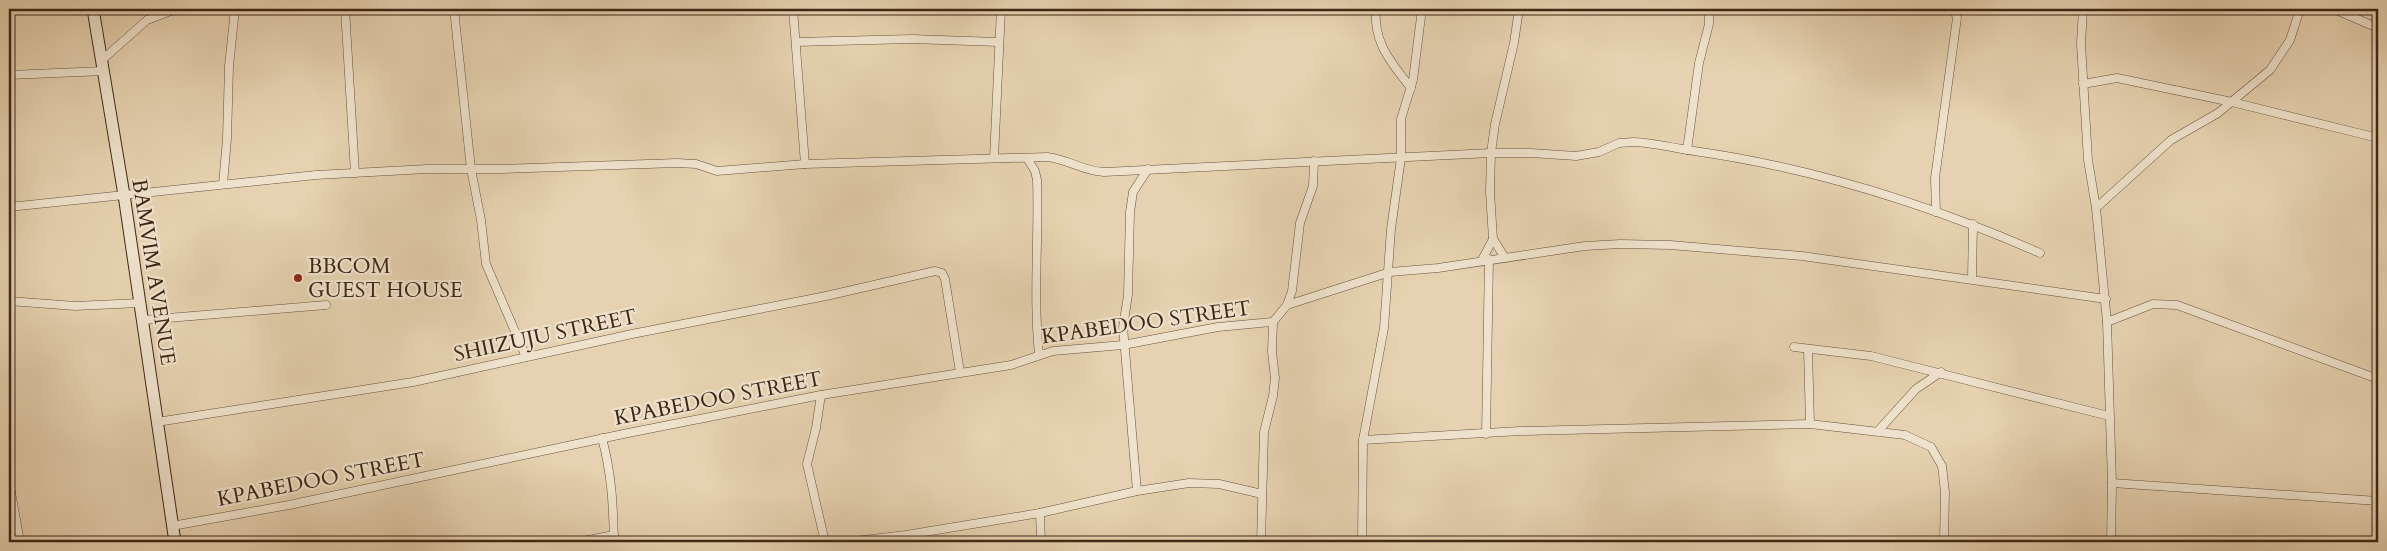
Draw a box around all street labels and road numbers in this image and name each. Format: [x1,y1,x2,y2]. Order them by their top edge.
street label: BAMVIM AVENUE [124,177,183,367]
street label: KPABEDOO STREET [1040,293,1253,352]
street label: SHIIZUJU STREET [451,302,639,369]
street label: KPABEDOO STREET [612,364,824,433]
street label: KPABEDOO STREET [215,445,427,514]

